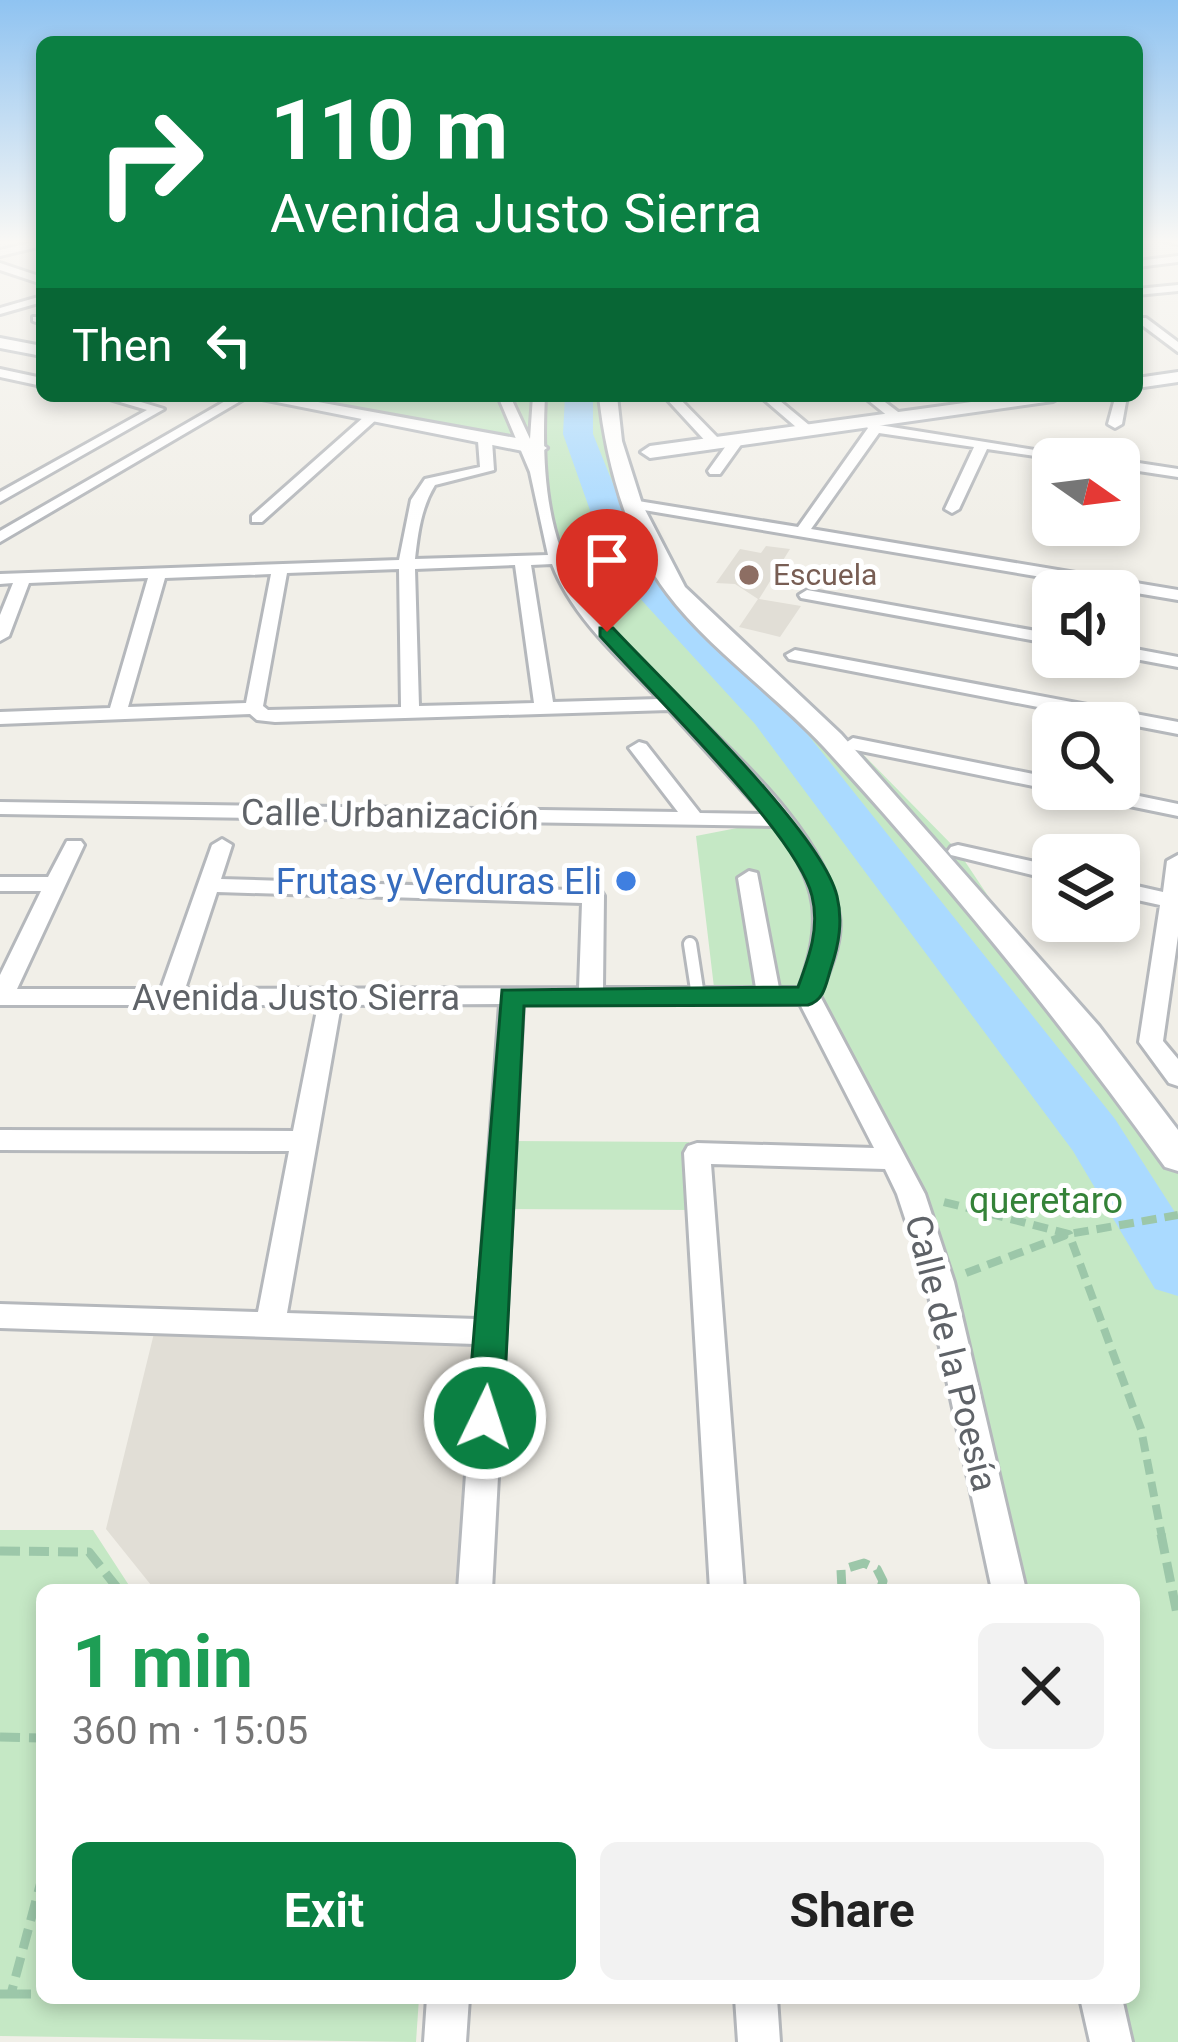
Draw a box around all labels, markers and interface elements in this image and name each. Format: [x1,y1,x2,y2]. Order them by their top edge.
text: 110 m [270,81,508,180]
icon: right [72,84,228,240]
text: Avenida Justo Sierra [270,182,762,245]
icon: left [196,312,262,378]
text: Then [72,319,172,372]
north arrow [1032,438,1140,546]
map controls [1032,438,1140,942]
pin [556,509,658,632]
icon: arrive [574,527,640,593]
place label: Escuela [773,557,877,592]
marker: Escuela [736,562,762,588]
button: sound [1032,570,1140,678]
button: search [1032,702,1140,810]
street label: Calle Urbanización [241,791,539,839]
button: layers [1032,834,1140,942]
place label: Frutas y Verduras Eli [276,861,602,903]
marker: Frutas y Verduras Eli [613,868,639,894]
street label: Avenida Justo Sierra [132,977,460,1019]
park label: queretaro [969,1180,1123,1222]
street label: Calle de la Poesía [896,1211,1006,1496]
position arrow [422,1355,548,1481]
text: 1 min [72,1620,253,1705]
button: close [978,1623,1104,1749]
text: 360 m · 15:05 [72,1708,308,1754]
button: Exit [72,1842,576,1980]
button: Share [600,1842,1104,1980]

